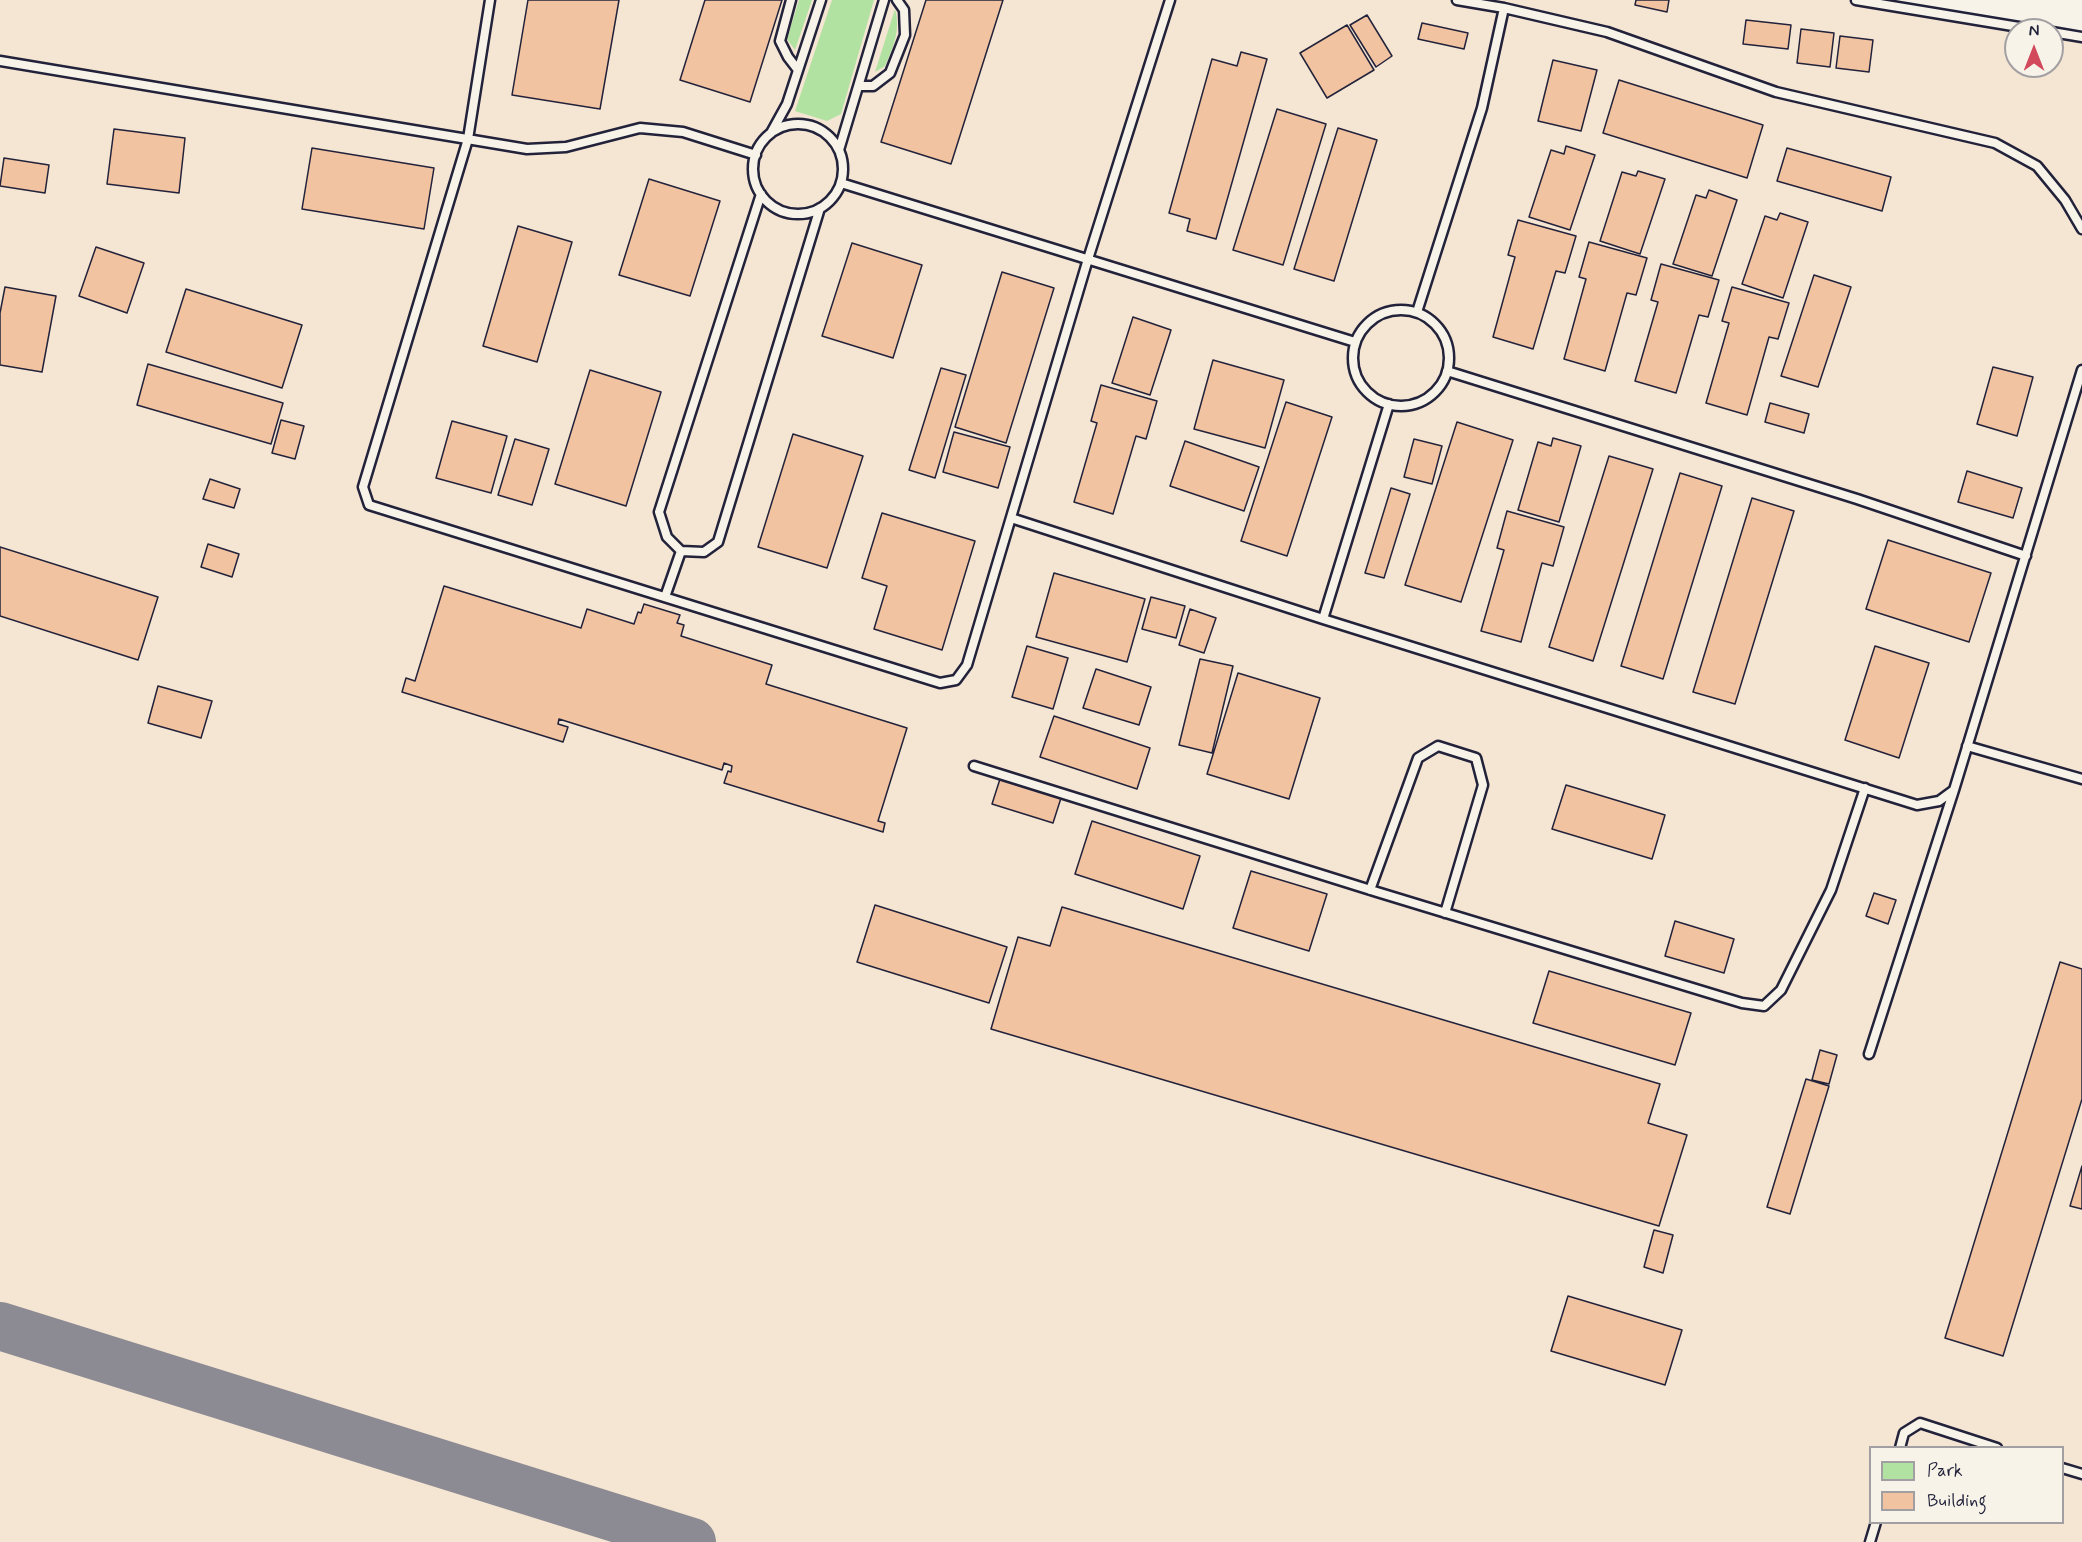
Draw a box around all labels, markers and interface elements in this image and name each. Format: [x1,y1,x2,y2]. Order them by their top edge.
north arrow [2004,18,2064,78]
text: N [2029,21,2039,42]
legend [1869,1446,2064,1524]
text: Park [1927,1459,1963,1483]
text: Building [1927,1489,1987,1513]

